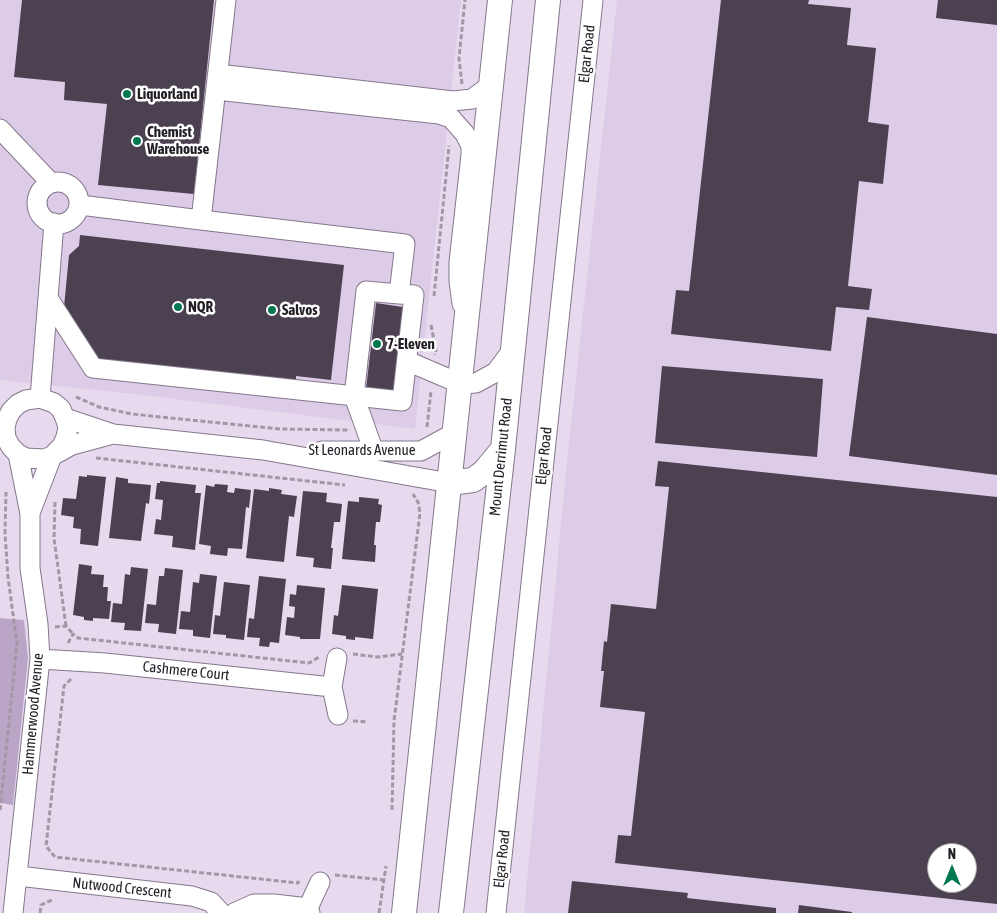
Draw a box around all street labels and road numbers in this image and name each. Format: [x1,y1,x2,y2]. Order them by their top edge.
street label: Elgar Road [575,24,599,84]
street label: Mount Derrimut Road [486,397,516,517]
street label: Elgar Road [532,426,556,486]
street label: St Leonards Avenue [309,441,415,459]
street label: Hammerwood Avenue [19,652,47,776]
street label: Cashmere Court [142,658,230,684]
street label: Elgar Road [490,829,514,889]
street label: Nutwood Crescent [71,874,173,902]

